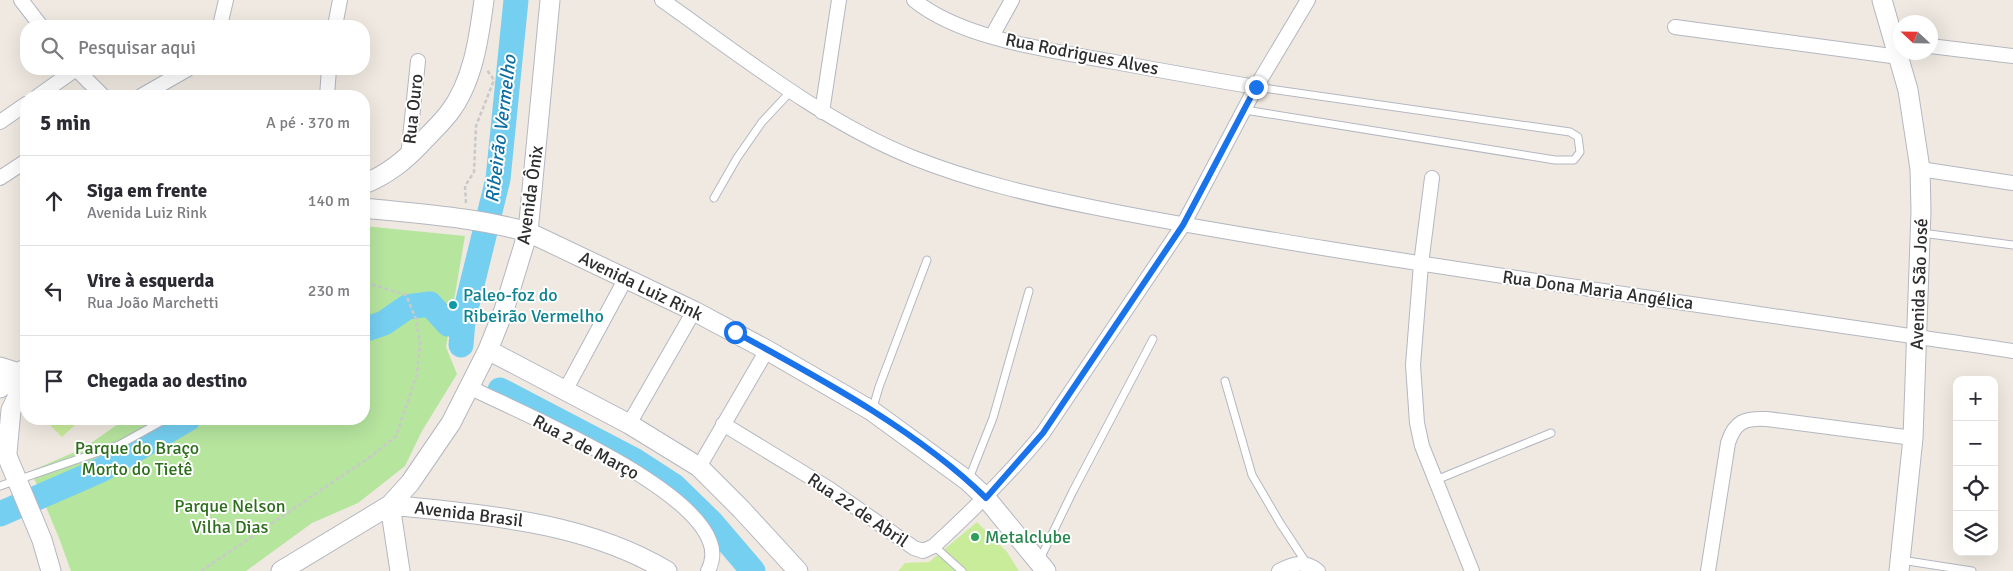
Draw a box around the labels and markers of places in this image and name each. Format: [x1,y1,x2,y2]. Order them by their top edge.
place label: Paleo-foz do Ribeirão Vermelho [463,284,604,327]
marker: Paleo-foz do Ribeirão Vermelho [447,299,459,311]
place label: Metalclube [985,526,1071,548]
marker: Metalclube [969,531,981,543]

